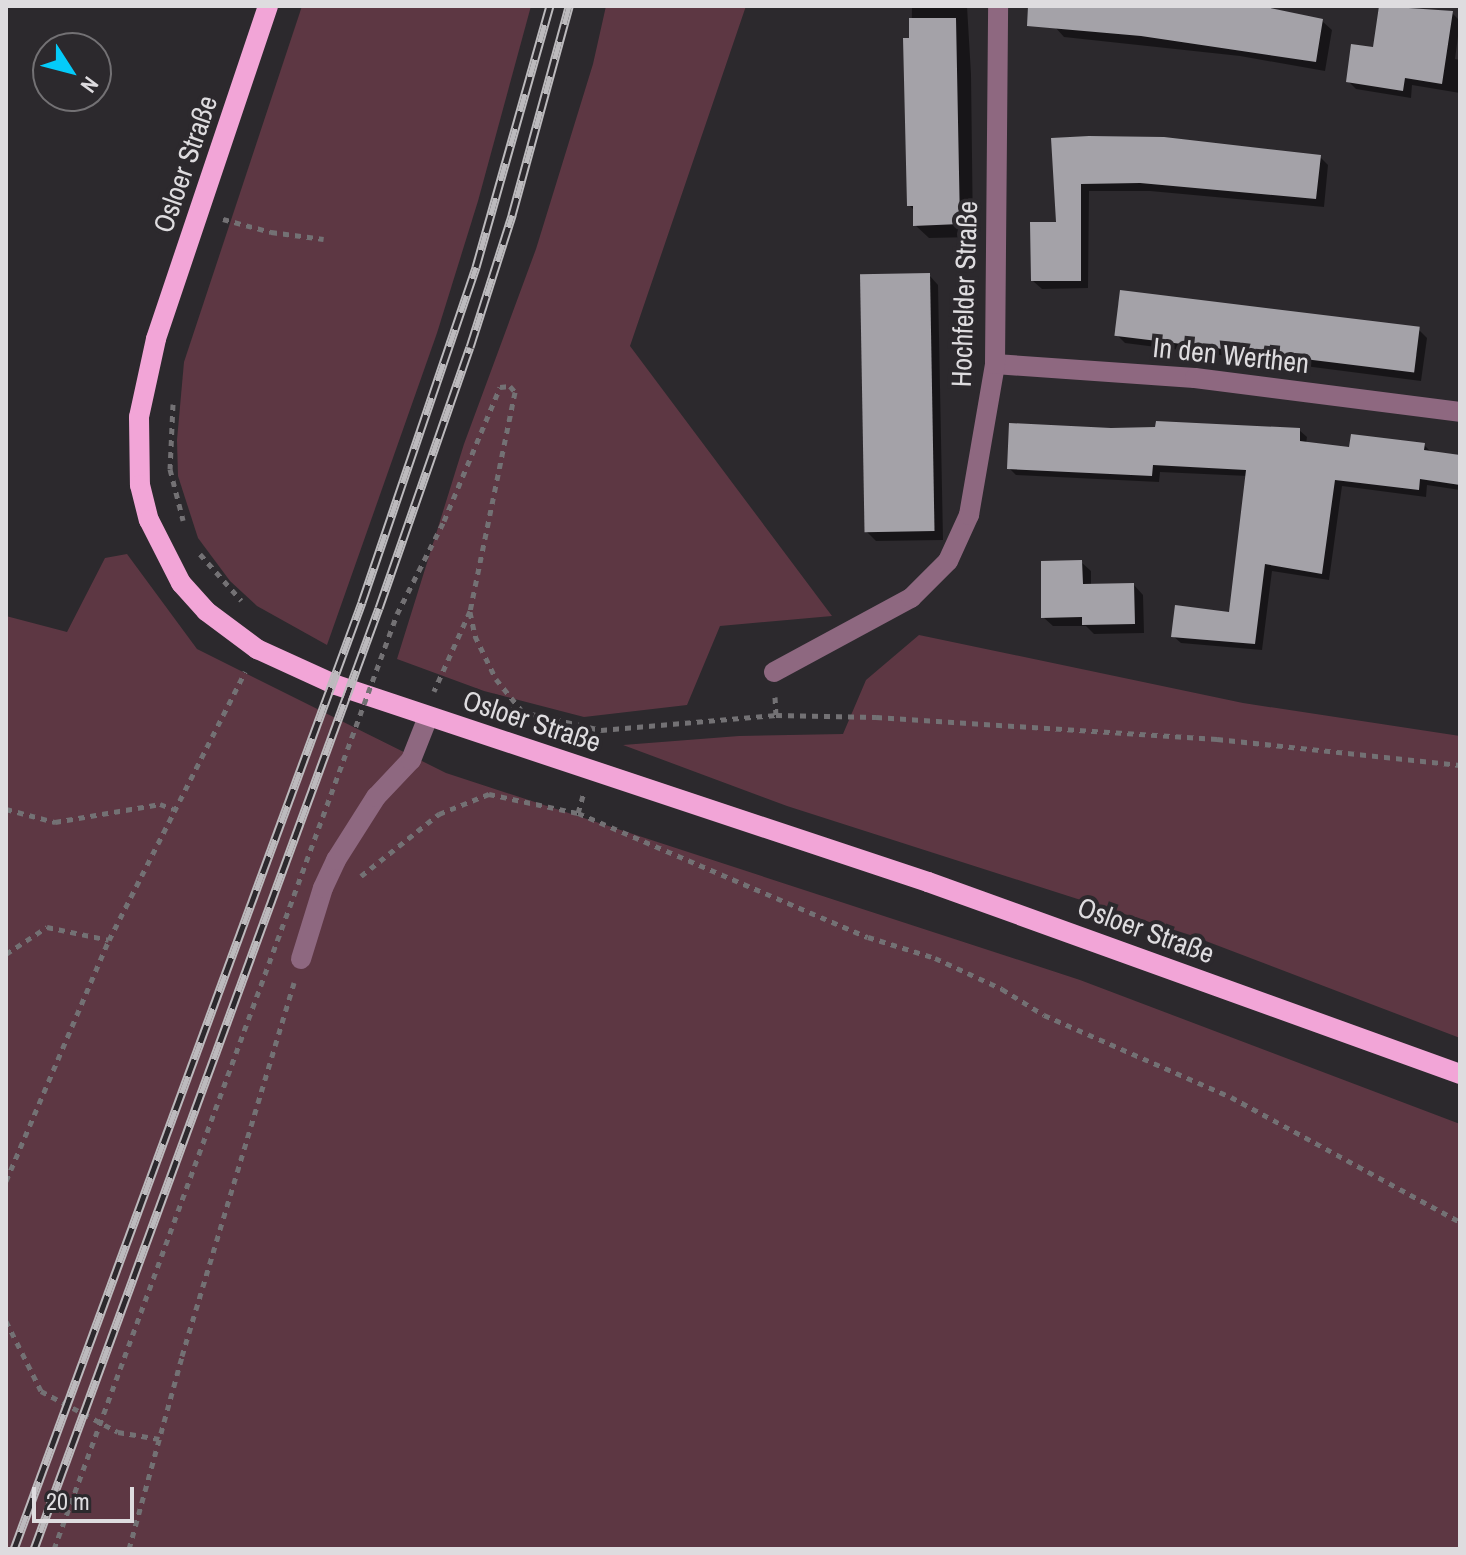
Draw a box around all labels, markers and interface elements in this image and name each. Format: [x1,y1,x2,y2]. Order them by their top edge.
north arrow [32,32,112,112]
text: N [74,71,106,99]
street label: Osloer Straße [146,91,224,237]
street label: Hochfelder Straße [944,200,984,388]
street label: In den Werthen [1151,330,1311,380]
street label: Osloer Straße [459,683,605,759]
street label: Osloer Straße [1073,890,1219,970]
scale bar [36,1471,138,1521]
text: 20 m [46,1485,90,1517]

